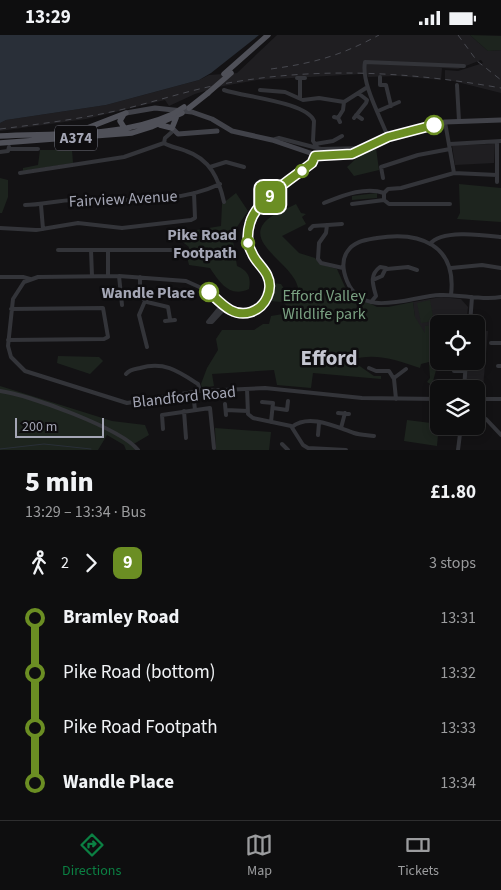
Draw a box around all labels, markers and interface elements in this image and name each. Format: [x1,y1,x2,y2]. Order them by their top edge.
text: 13:29 [25,4,71,31]
unlabelled marker [424,115,444,135]
road number: A374 [55,125,97,151]
unlabelled marker [295,164,309,178]
line badge: 9 [254,181,286,213]
text: 9 [265,184,275,209]
street label: Fairview Avenue [68,185,178,213]
place label: Pike Road Footpath [167,224,237,264]
marker: Pike Road Footpath [241,236,255,250]
place label: Wandle Place [101,282,195,304]
marker: Wandle Place [199,282,219,302]
park label: Efford Valley Wildlife park [282,285,366,325]
map controls [430,315,485,435]
button: locate [430,315,485,370]
district label: Efford [301,343,357,373]
button: layers [430,380,485,435]
street label: Blandford Road [131,381,237,413]
scale bar [15,415,104,438]
text: 200 m [22,417,57,437]
text: 5 min [25,462,94,502]
text: £1.80 [430,479,476,506]
text: 13:29 – 13:34 · Bus [25,501,146,523]
icon: walk [25,549,53,577]
icon: forward [77,549,105,577]
text: 9 [123,550,132,575]
text: 2 [61,552,69,574]
text: 3 stops [429,552,476,574]
text: Bramley Road [63,604,179,631]
text: 13:31 [440,607,476,629]
text: Pike Road (bottom) [63,659,216,686]
text: 13:32 [440,662,476,684]
text: Pike Road Footpath [63,714,217,741]
text: 13:33 [440,717,476,739]
text: Wandle Place [63,769,174,796]
text: 13:34 [440,772,476,794]
tab: Directions [62,831,121,881]
tab: Map [245,831,273,881]
tab: Tickets [398,831,439,881]

